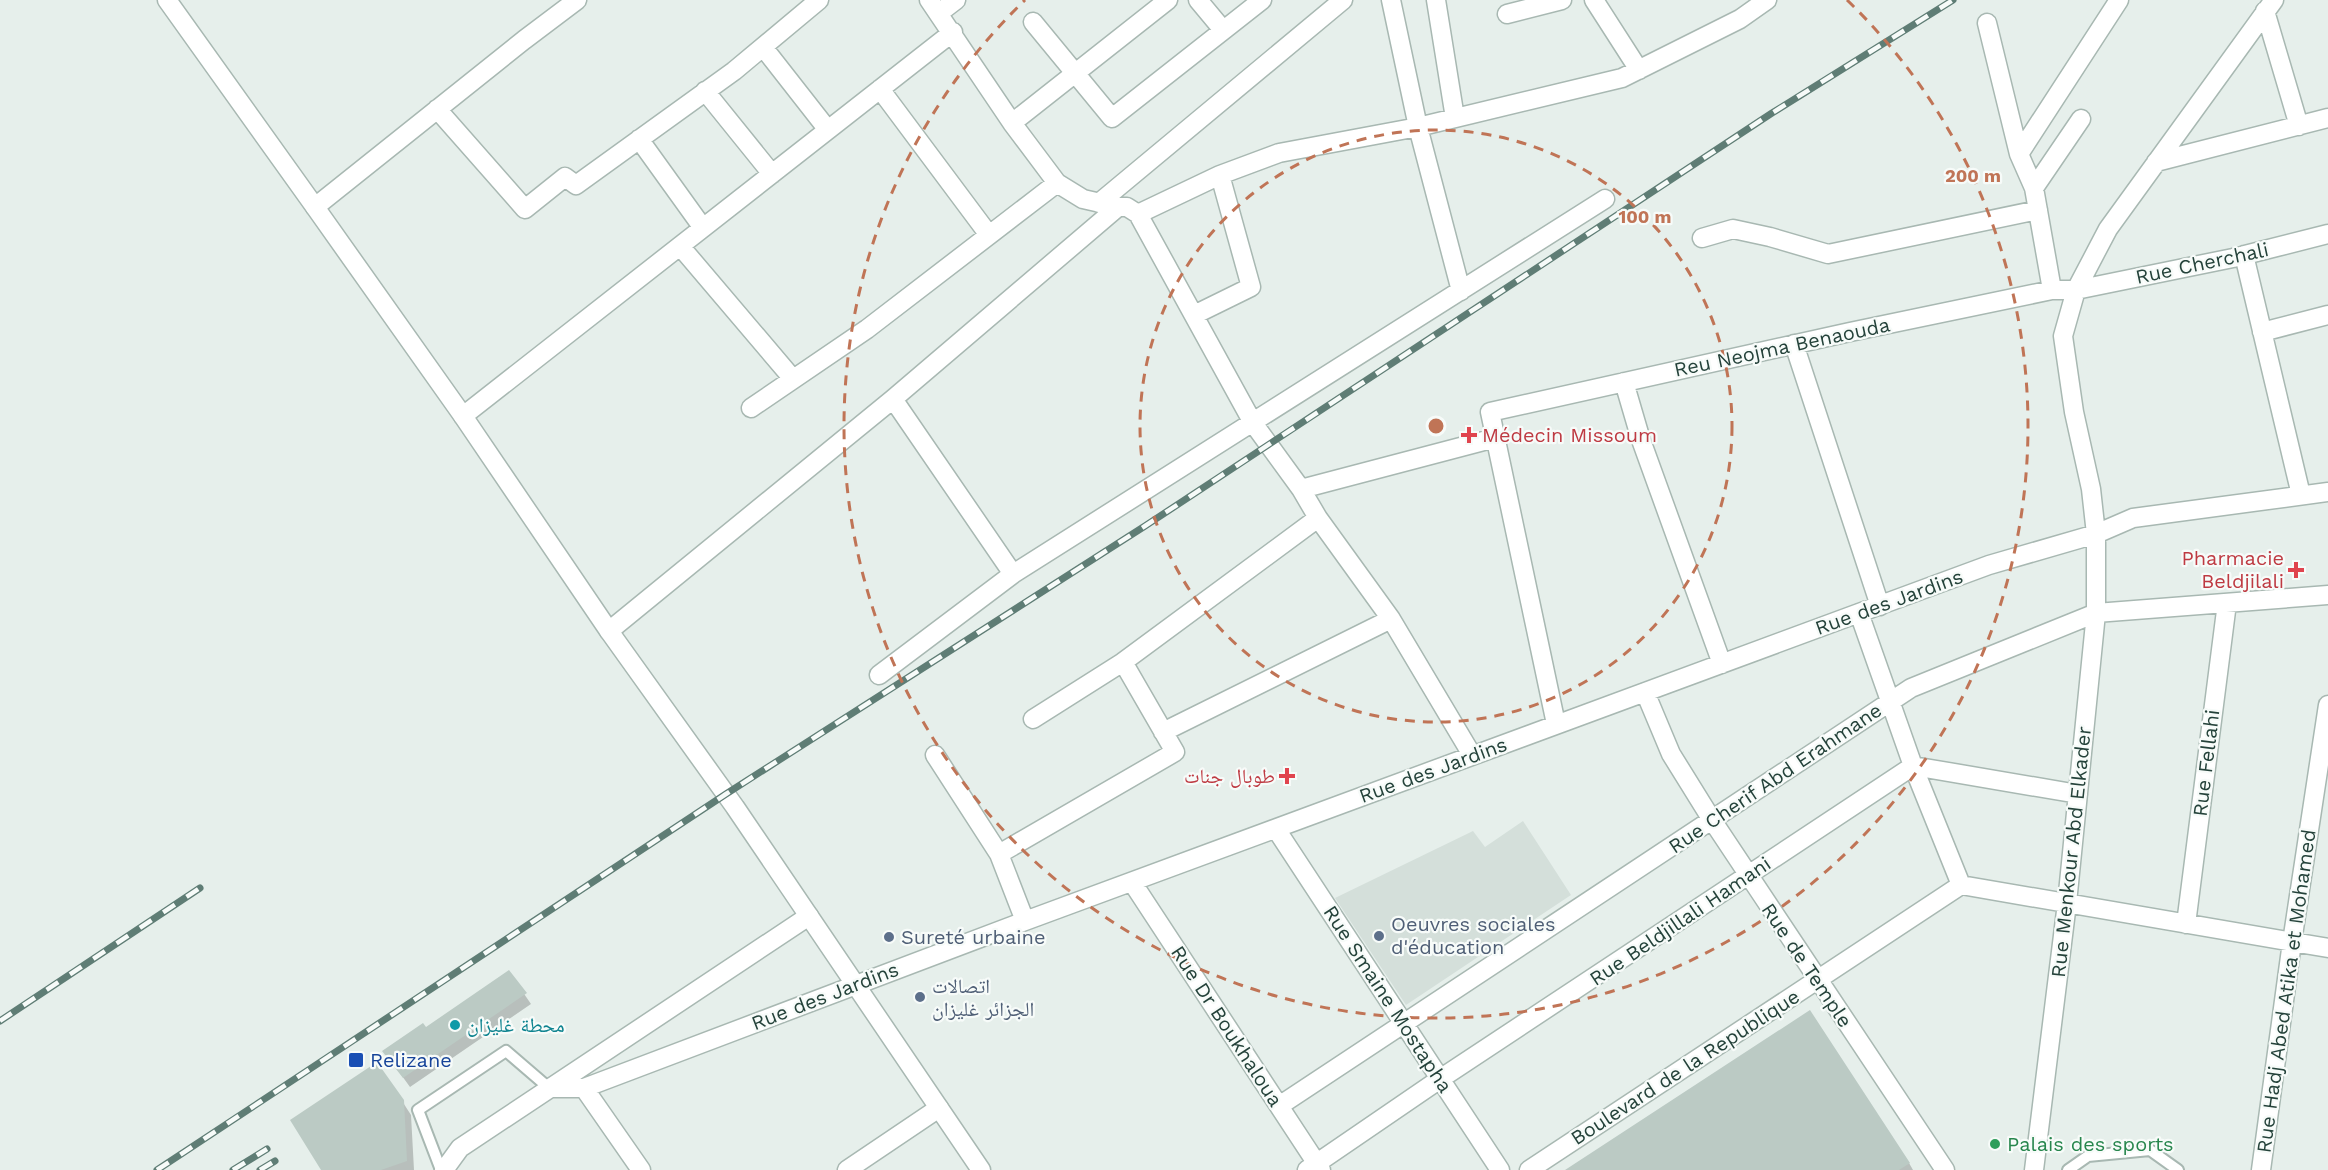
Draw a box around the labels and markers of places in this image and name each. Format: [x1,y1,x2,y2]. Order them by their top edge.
centre of rings [1426,416,1446,436]
place label: Médecin Missoum [1482,423,1657,447]
marker: Médecin Missoum [1460,426,1478,444]
place label: Pharmacie Beldjilali [2182,546,2284,593]
marker: Pharmacie Beldjilali [2289,563,2303,577]
place label: طوبال جنات [1184,764,1275,788]
marker: طوبال جنات [1280,769,1294,783]
place label: Oeuvres sociales d'éducation [1391,912,1556,959]
place label: Sureté urbaine [901,925,1045,949]
marker: Oeuvres sociales d'éducation [1372,929,1386,943]
marker: Sureté urbaine [882,930,896,944]
place label: اتصالات الجزائر غليزان [932,974,1034,1021]
marker: اتصالات الجزائر غليزان [913,990,927,1004]
place label: محطة غليزان [467,1013,565,1037]
marker: محطة غليزان [448,1018,462,1032]
place label: Relizane [370,1048,452,1072]
marker: Relizane [347,1051,365,1069]
place label: Palais des sports [2007,1132,2174,1156]
marker: Palais des sports [1988,1137,2002,1151]

